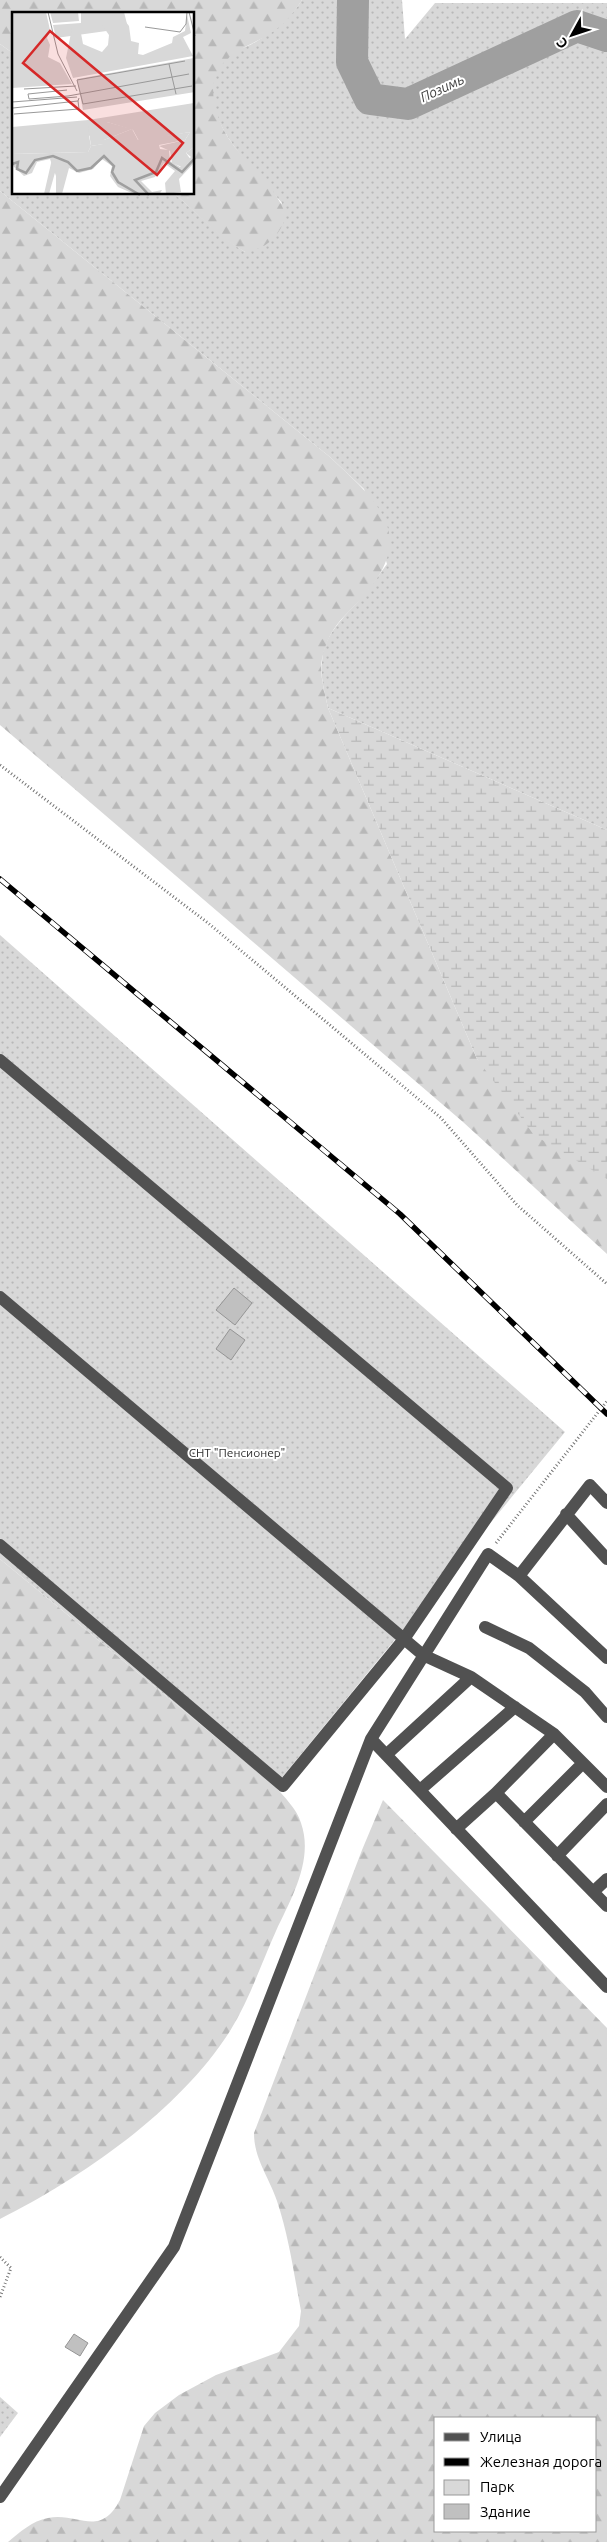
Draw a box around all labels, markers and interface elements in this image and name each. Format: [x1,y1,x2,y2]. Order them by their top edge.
north arrow [547,10,597,60]
inset map [12,12,195,195]
text: С [553,35,571,52]
water label: Позимь [417,71,467,105]
park label: СНТ "Пенсионер" [189,1446,285,1459]
legend [434,2417,597,2532]
text: Улица [480,2428,522,2445]
text: Железная дорога [480,2453,602,2470]
text: Парк [480,2478,515,2495]
text: Здание [480,2503,531,2520]

